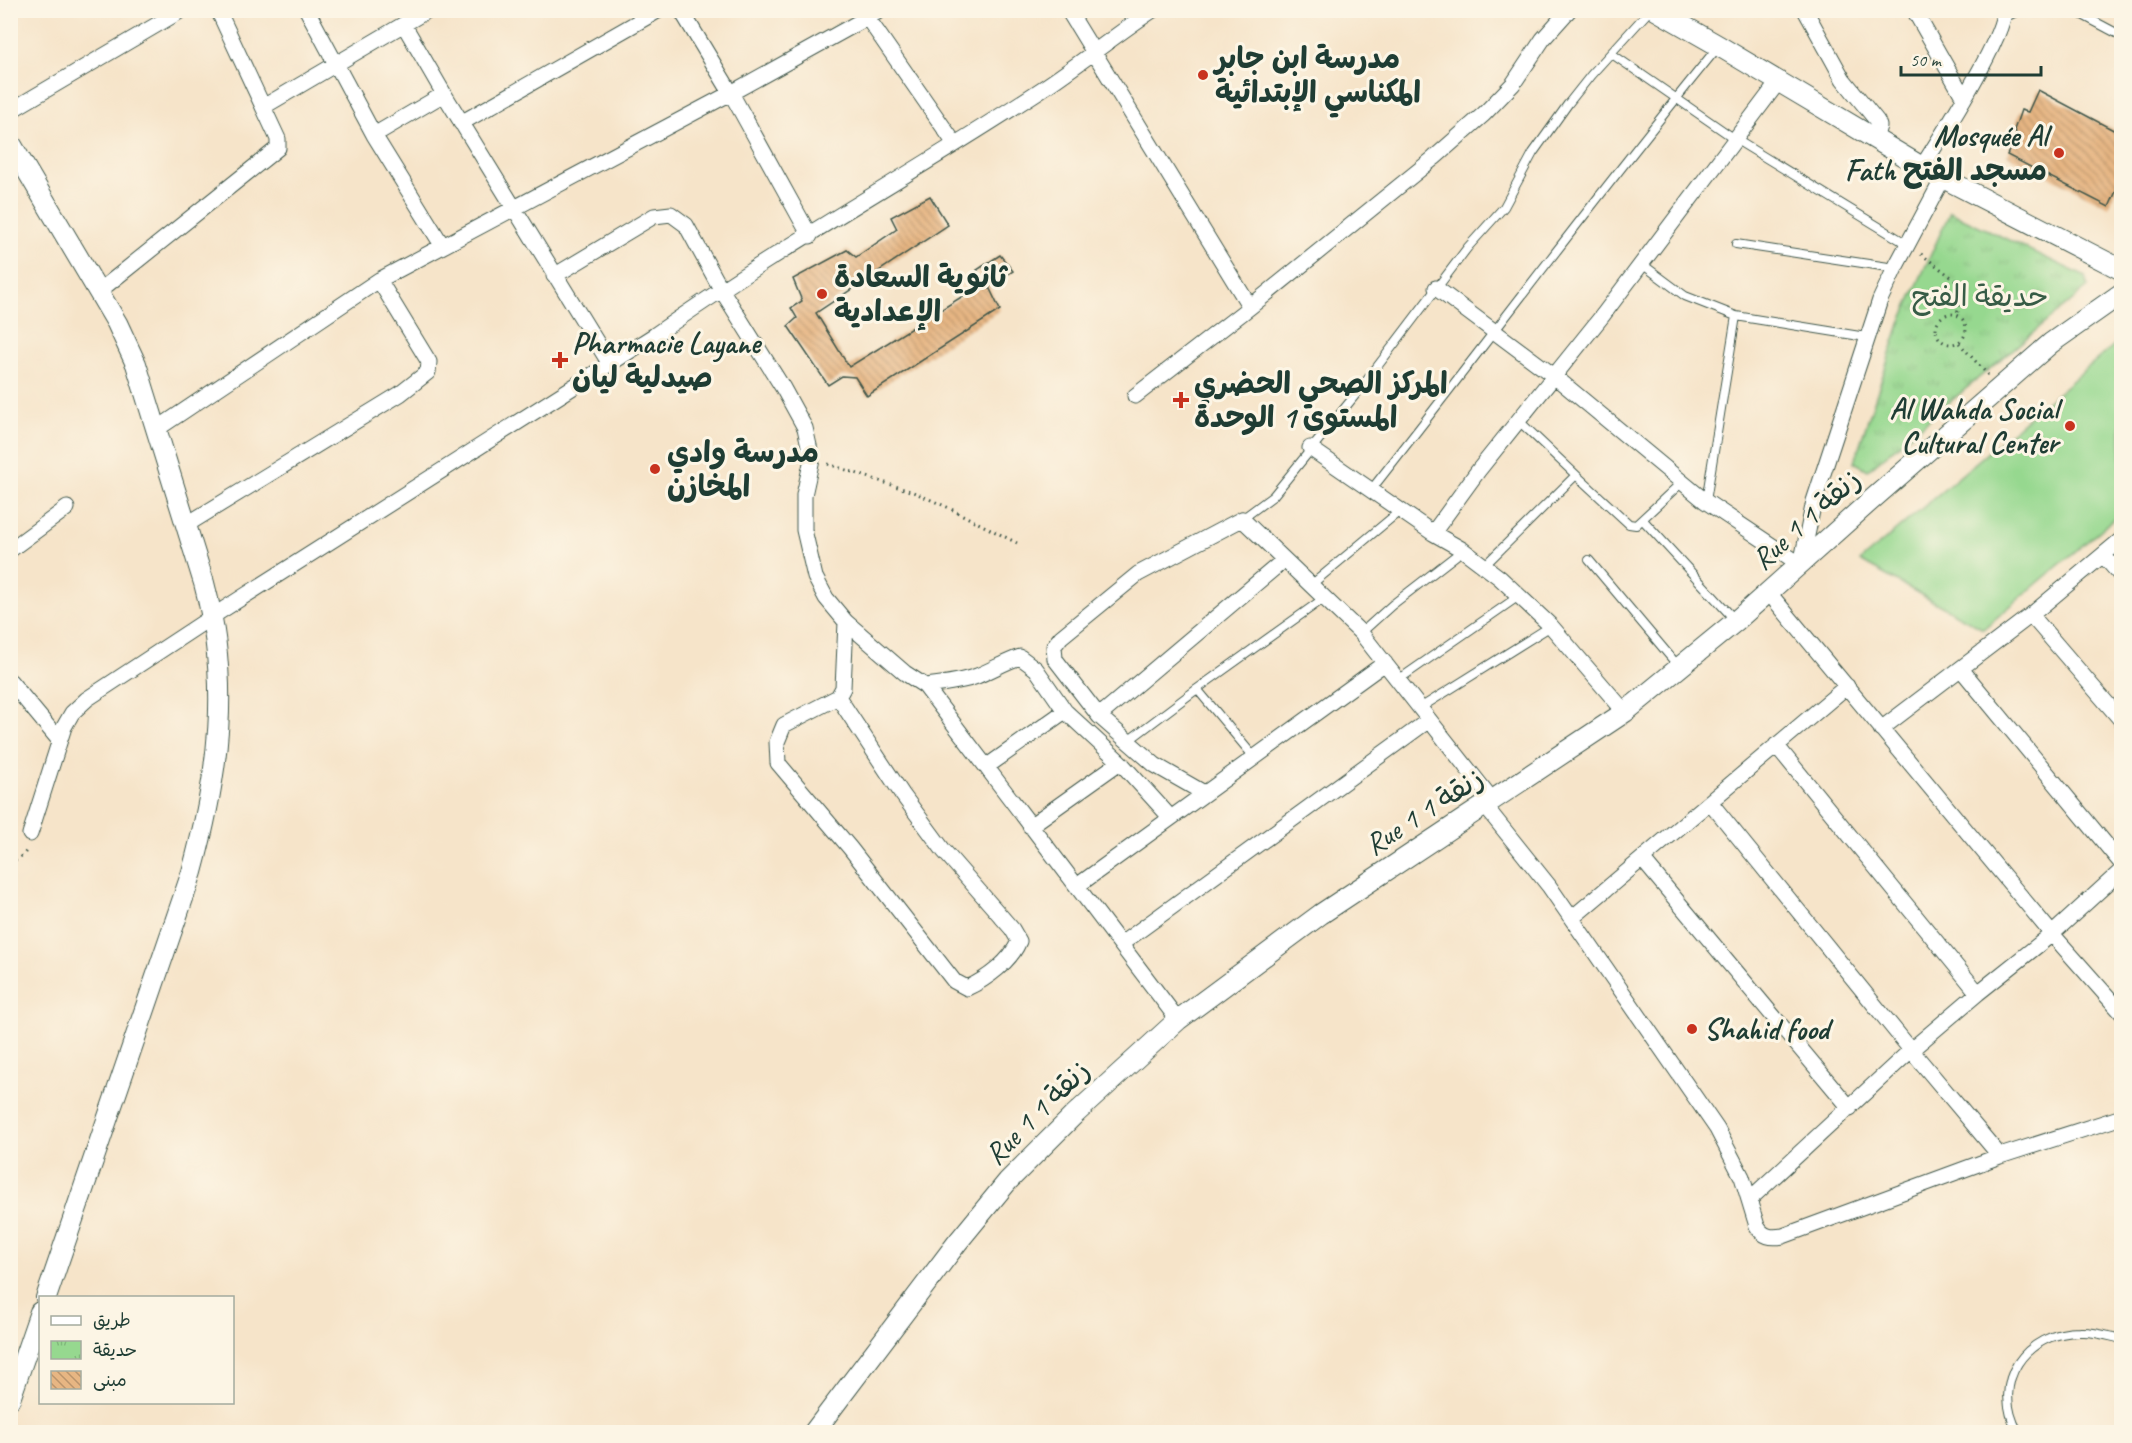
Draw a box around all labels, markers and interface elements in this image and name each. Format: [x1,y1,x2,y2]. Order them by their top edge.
place label: مدرسة ابن جابر المكناسي الإبتدائية [1212,39,1421,118]
scale bar [1901,39,2040,77]
text: 50 m [1910,49,1943,71]
marker: مدرسة ابن جابر المكناسي الإبتدائية [1196,68,1210,82]
place label: Mosquée Al Fath مسجد الفتح [1845,117,2053,189]
marker: Mosquée Al Fath مسجد الفتح [2052,146,2066,160]
place label: ثانوية السعادة الإعدادية [834,258,1009,331]
park label: حديقة الفتح [1911,277,2049,316]
marker: ثانوية السعادة الإعدادية [815,287,829,301]
place label: Pharmacie Layane صيدلية ليان [572,324,763,396]
marker: Pharmacie Layane صيدلية ليان [553,353,567,367]
place label: المركز الصحي الحضري المستوى 1 الوحدة [1194,364,1448,436]
place label: Al Wahda Social Cultural Center [1889,390,2064,462]
marker: المركز الصحي الحضري المستوى 1 الوحدة [1172,391,1190,409]
marker: Al Wahda Social Cultural Center [2063,419,2077,433]
place label: مدرسة وادي المخازن [667,433,819,505]
street label: Rue 1 زنقة 1 [1743,460,1869,578]
marker: مدرسة وادي المخازن [648,462,662,476]
street label: Rue 1 زنقة 1 [1357,759,1491,863]
place label: Shahid food [1704,1010,1834,1048]
marker: Shahid food [1685,1022,1699,1036]
street label: Rue 1 زنقة 1 [976,1051,1098,1173]
legend [39,1296,234,1404]
text: طريق [93,1309,131,1331]
text: حديقة [93,1339,137,1361]
text: مبنى [93,1369,127,1391]

